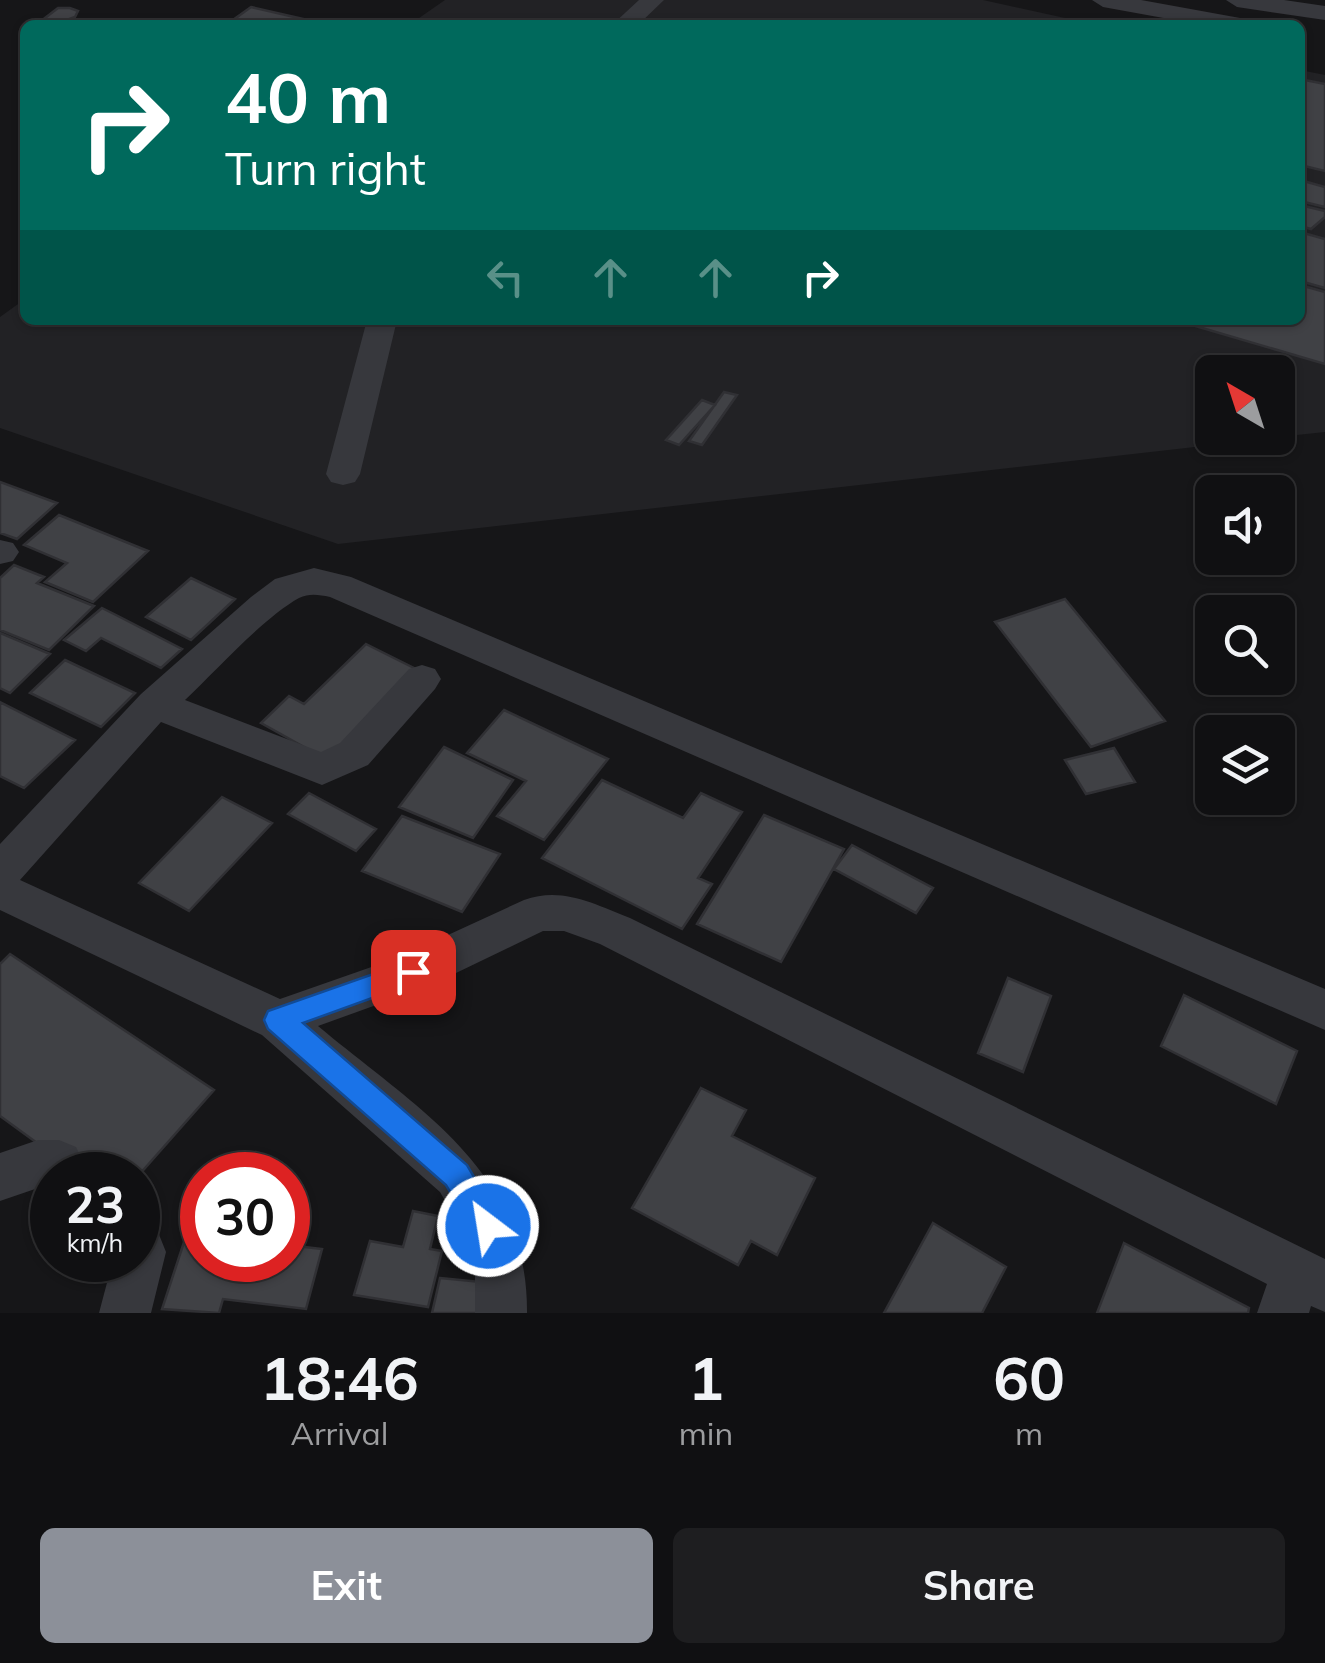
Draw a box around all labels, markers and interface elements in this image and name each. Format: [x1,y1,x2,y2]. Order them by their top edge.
text: 40 m [225,53,391,141]
icon: right [60,60,190,190]
text: Turn right [225,140,426,196]
icon: left [478,250,533,305]
icon: ahead [583,250,638,305]
icon: ahead [688,250,743,305]
icon: right [793,250,848,305]
north arrow [1195,355,1295,455]
map controls [1195,355,1295,815]
button: sound [1195,475,1295,575]
button: search [1195,595,1295,695]
button: layers [1195,715,1295,815]
pin [371,930,456,1015]
icon: arrive [386,945,441,1000]
speed limit sign: 30 [180,1152,310,1282]
text: 23 [65,1173,125,1236]
position arrow [436,1174,540,1278]
text: km/h [67,1227,123,1258]
text: 18:46 [260,1340,419,1415]
text: 1 [688,1340,724,1415]
text: 60 [993,1340,1065,1415]
text: Arrival [290,1413,388,1453]
text: min [679,1413,733,1453]
text: m [1015,1413,1043,1453]
button: Exit [40,1528,653,1643]
button: Share [673,1528,1285,1643]

